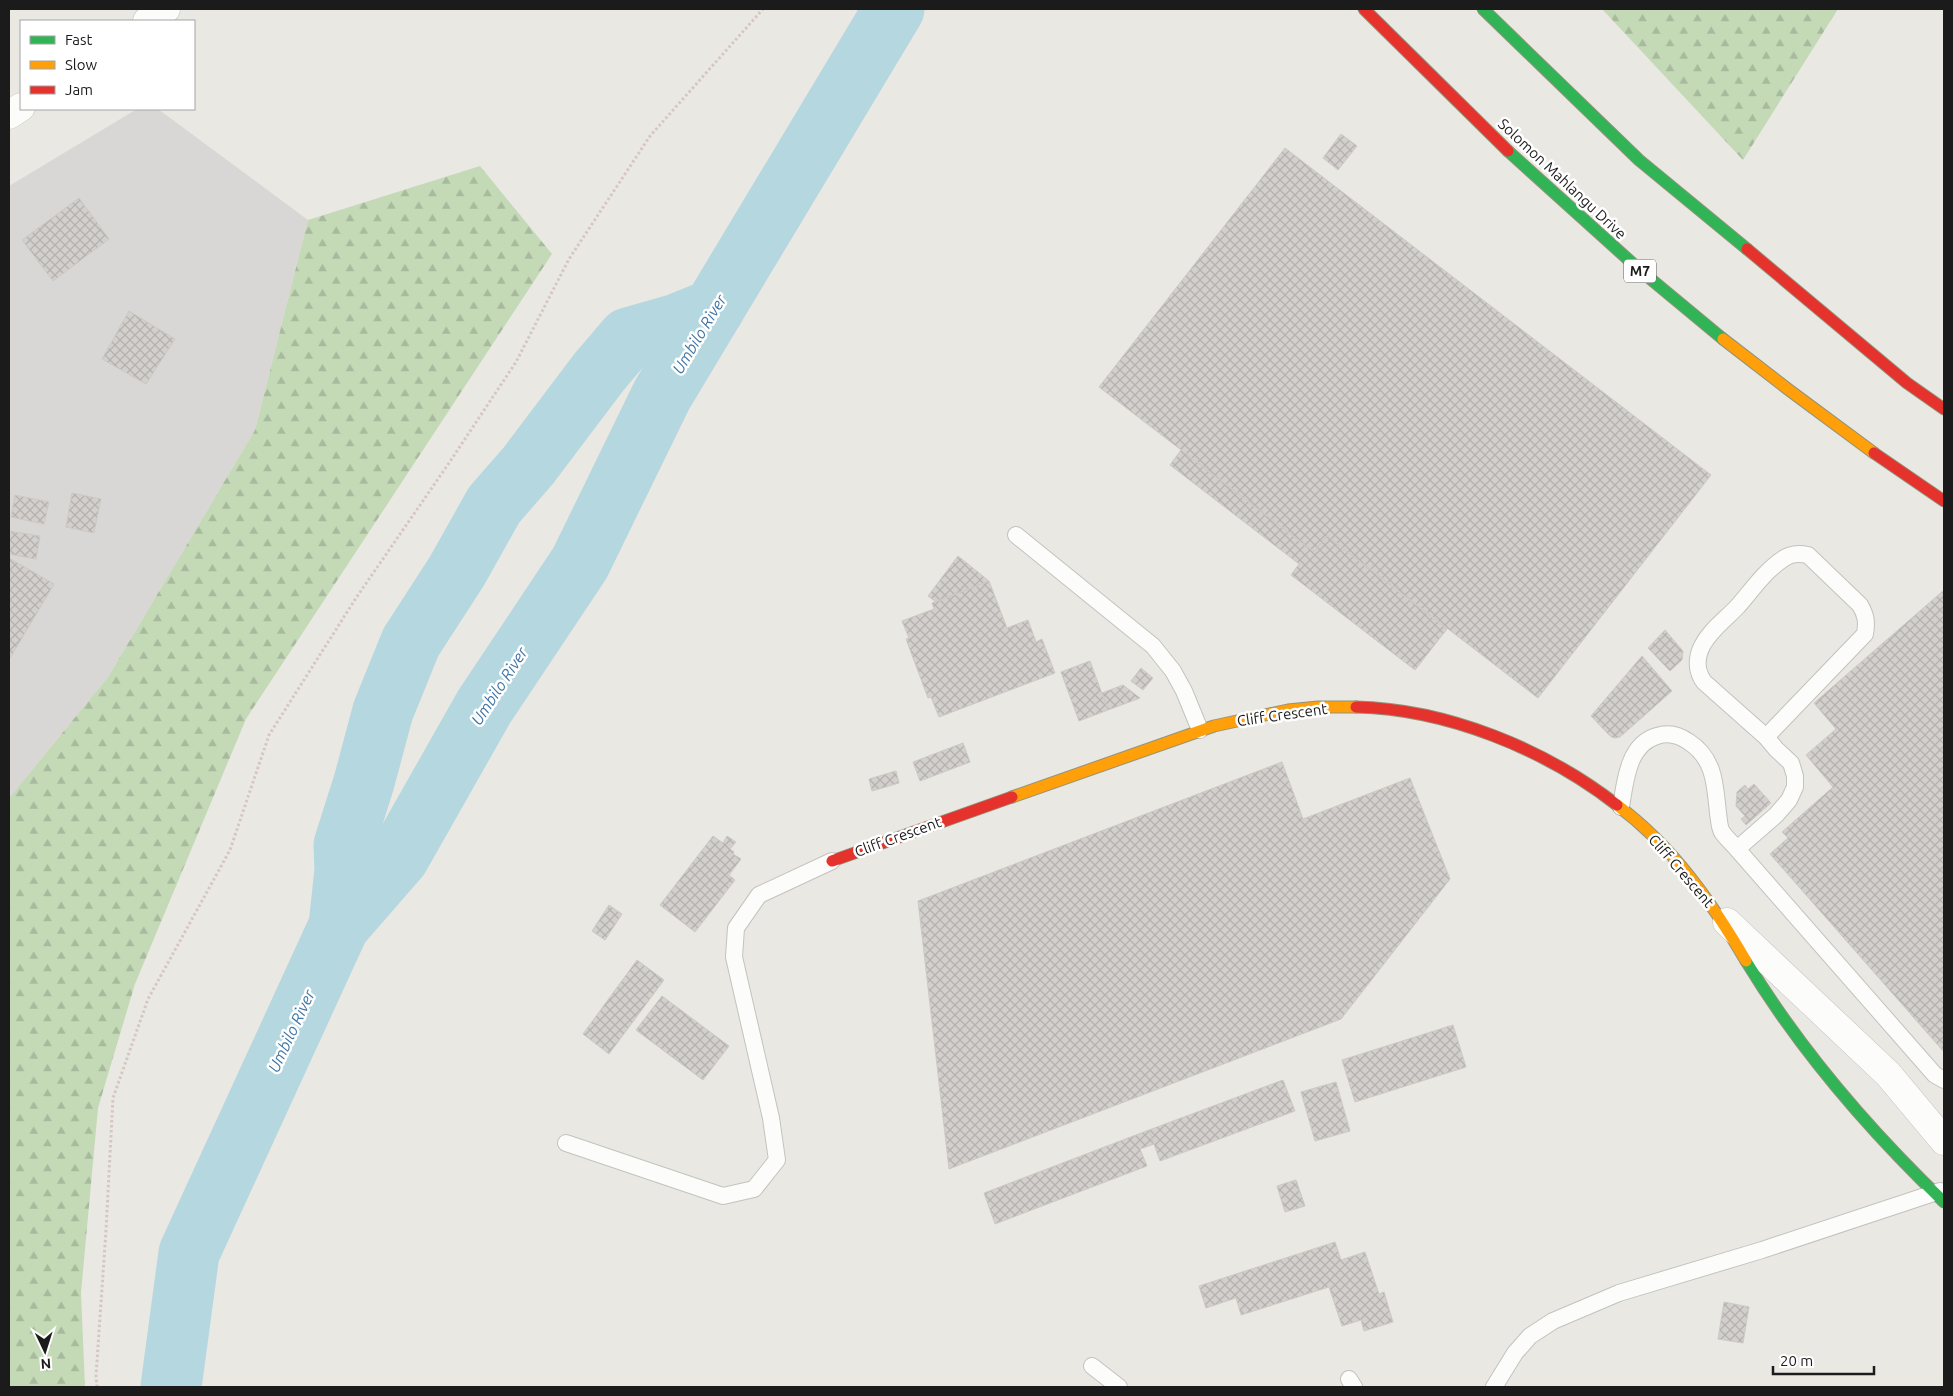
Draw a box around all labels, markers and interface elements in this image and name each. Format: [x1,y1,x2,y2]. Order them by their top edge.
legend [20,20,195,110]
text: Fast [65,31,93,48]
text: Slow [65,56,98,73]
text: Jam [65,81,93,98]
street label: Solomon Mahlangu Drive [1495,115,1630,242]
road number: M7 [1624,260,1656,282]
water label: Umbilo River [668,290,730,377]
water label: Umbilo River [467,643,531,728]
street label: Cliff Crescent [1236,700,1328,729]
street label: Cliff Crescent [852,813,944,860]
street label: Cliff Crescent [1645,831,1718,911]
water label: Umbilo River [264,986,318,1075]
north arrow [20,1326,70,1376]
scale bar [1773,1344,1874,1376]
text: 20 m [1780,1352,1813,1369]
text: N [40,1356,52,1372]

